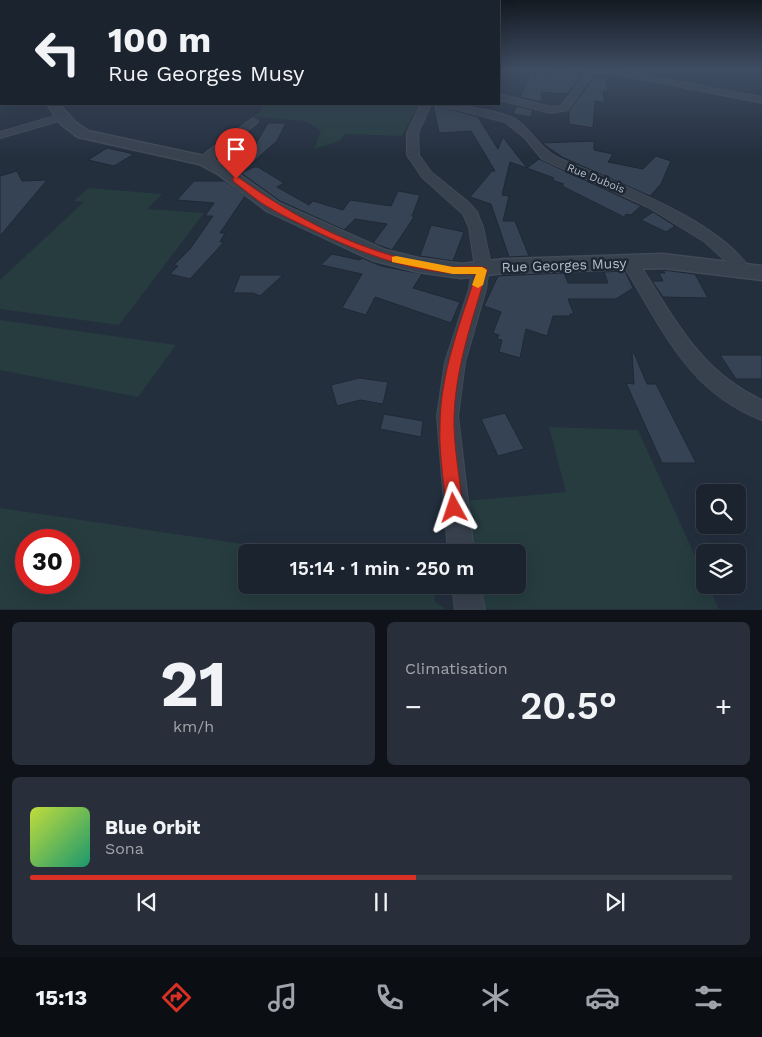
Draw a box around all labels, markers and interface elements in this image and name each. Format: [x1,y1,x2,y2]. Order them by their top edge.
text: 100 m [108,19,211,61]
icon: left [25,20,90,85]
text: Rue Georges Musy [108,61,304,86]
pin [215,128,257,179]
icon: arrive [222,135,250,163]
street label: Rue Dubois [565,161,627,196]
street label: Rue Georges Musy [501,255,627,275]
position arrow [427,481,479,533]
map controls [696,484,746,594]
button: search [696,484,746,534]
speed limit sign: 30 [15,529,80,594]
button: layers [696,544,746,594]
text: 15:14 · 1 min · 250 m [290,557,474,580]
text: 21 [160,646,227,722]
text: Climatisation [405,659,508,678]
text: 20.5° [520,684,617,728]
text: − [405,690,422,723]
text: + [715,690,732,723]
text: km/h [173,717,214,736]
text: Blue Orbit [105,816,200,839]
text: Sona [105,839,144,858]
icon: previous [133,888,161,916]
icon: pause [367,888,395,916]
icon: next [601,888,629,916]
icon: directions [159,980,194,1015]
icon: music [265,980,300,1015]
icon: phone [372,980,407,1015]
icon: climate [478,980,513,1015]
icon: car [585,980,620,1015]
icon: filters [691,980,726,1015]
text: 15:13 [36,985,87,1010]

